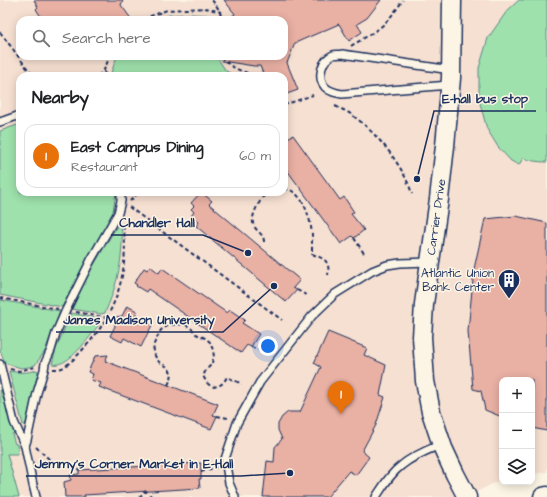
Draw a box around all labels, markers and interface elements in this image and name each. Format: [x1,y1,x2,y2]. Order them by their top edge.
search box [16,16,288,60]
icon: search [30,27,52,49]
text: Search here [62,28,151,49]
text: Nearby [32,86,89,110]
callout: E-hall bus stop [434,86,536,111]
text: E-hall bus stop [442,90,529,109]
text: East Campus Dining [71,137,204,158]
text: 1 [45,147,47,165]
text: 60 m [239,147,271,165]
text: Restaurant [71,158,138,176]
street label: Carrier Drive [423,178,450,256]
callout: Chandler Hall [111,210,203,235]
text: Chandler Hall [119,214,195,232]
place label: Atlantic Union Bank Center [421,265,494,296]
building icon: Atlantic Union Bank Center [496,267,522,300]
callout: James Madison University [56,307,223,332]
text: James Madison University [62,311,216,330]
your location [258,336,278,356]
map controls [499,377,535,485]
button: + [499,377,535,413]
pin: 1 [328,381,354,414]
button: − [499,413,535,449]
button: layers [499,449,535,485]
callout: Jemmy’s Corner Market in E-Hall [26,451,241,476]
text: Jemmy’s Corner Market in E-Hall [34,455,233,474]

